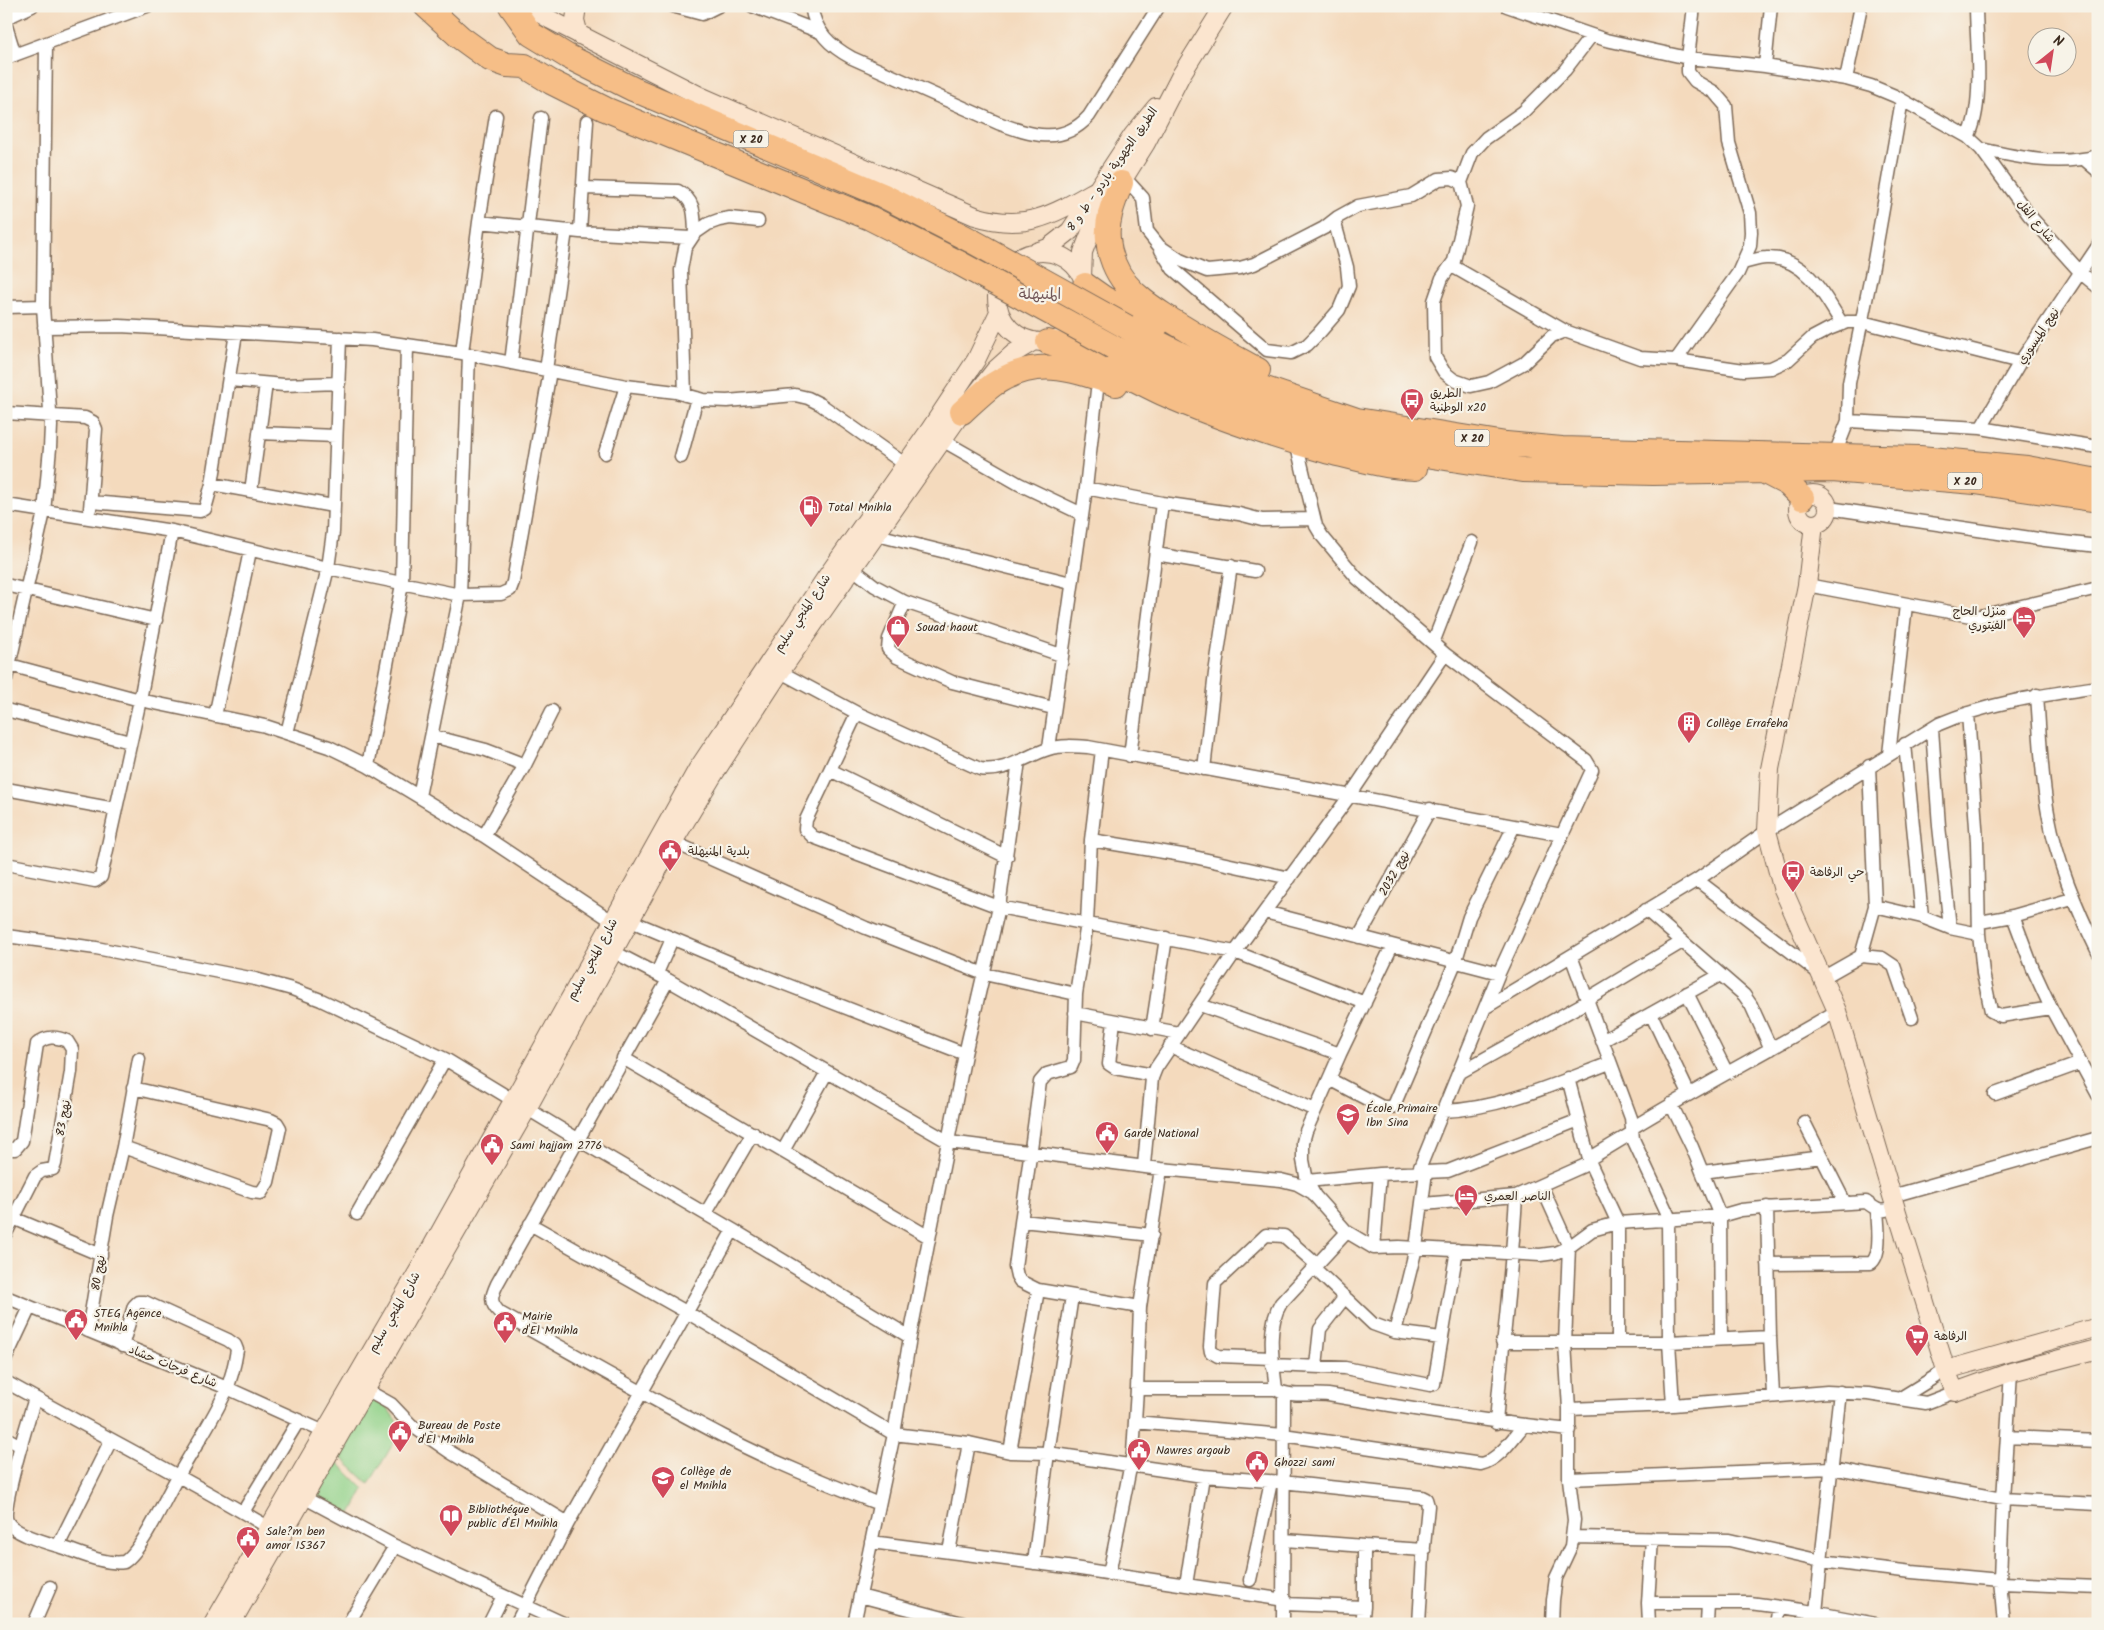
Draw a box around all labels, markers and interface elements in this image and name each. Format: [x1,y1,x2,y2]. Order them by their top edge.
north arrow [2026,28,2076,78]
text: N [2049,30,2067,53]
street label: الطريق الجهوية باردو - ط و 8 [1062,103,1163,235]
road number: X 20 [734,130,768,148]
street label: شارع الفل [2012,196,2059,247]
district label: المنيهلة [1019,283,1061,307]
street label: نهج الميسوري [2012,304,2064,368]
place label: الطريق الوطنية x20 [1430,384,1486,417]
bus stop icon: الطريق الوطنية x20 [1399,387,1425,421]
road number: X 20 [1454,429,1490,446]
road number: X 20 [1948,472,1982,490]
fuel station icon: Total Mnihla [798,494,824,528]
place label: Total Mnihla [828,498,892,517]
street label: شارع المنجي سليم [769,570,836,657]
place label: منزل الحاج الفيتوري [1953,602,2006,635]
hotel icon: منزل الحاج الفيتوري [2011,605,2037,639]
shop icon: Souad haout [885,614,911,648]
place label: Souad haout [916,618,978,637]
building icon: Collège Errafeha [1676,710,1702,744]
place label: Collège Errafeha [1706,714,1789,733]
public building icon: بلدية المنيهلة [657,838,683,872]
place label: بلدية المنيهلة [688,842,750,861]
street label: نهج 2032 [1374,847,1415,899]
bus stop icon: حي الرفاهة [1780,859,1806,893]
place label: حي الرفاهة [1810,863,1864,883]
street label: شارع المنجي سليم [562,915,624,1004]
street label: نهج 83 [51,1098,76,1138]
place label: École Primaire Ibn Sina [1366,1099,1438,1132]
school or university icon: École Primaire Ibn Sina [1335,1102,1361,1136]
public building icon: Garde National [1094,1120,1120,1154]
place label: Garde National [1124,1124,1199,1143]
public building icon: Sami hajjam 2776 [479,1132,505,1166]
place label: Sami hajjam 2776 [510,1136,602,1155]
hotel icon: الناصر العمري [1453,1183,1479,1217]
place label: الناصر العمري [1484,1187,1551,1206]
street label: نهج 80 [86,1254,111,1292]
street label: شارع المنجي سليم [364,1268,426,1357]
place label: STEG Agence Mnihla [94,1304,162,1337]
public building icon: STEG Agence Mnihla [63,1307,89,1341]
place label: Mairie d'El Mnihla [522,1307,579,1340]
public building icon: Mairie d'El Mnihla [492,1310,518,1344]
supermarket icon: الرفاهة [1904,1323,1930,1357]
place label: الرفاهة [1934,1327,1967,1346]
street label: شارع فرحات حشاد [126,1340,220,1393]
place label: Bureau de Poste d'El Mnihla [418,1416,501,1449]
public building icon: Bureau de Poste d'El Mnihla [387,1419,413,1453]
public building icon: Nawres argoub [1126,1437,1152,1471]
place label: Nawres argoub [1156,1441,1231,1460]
public building icon: Ghozzi sami [1244,1449,1270,1483]
place label: Ghozzi sami [1274,1453,1336,1472]
place label: Collège de el Mnihla [680,1462,732,1495]
school or university icon: Collège de el Mnihla [650,1465,676,1499]
place label: Bibliothéque public d'El Mnihla [467,1500,558,1533]
library icon: Bibliothéque public d'El Mnihla [438,1503,464,1537]
place label: Sale?m ben amor 15367 [266,1522,325,1555]
public building icon: Sale?m ben amor 15367 [235,1525,261,1559]

